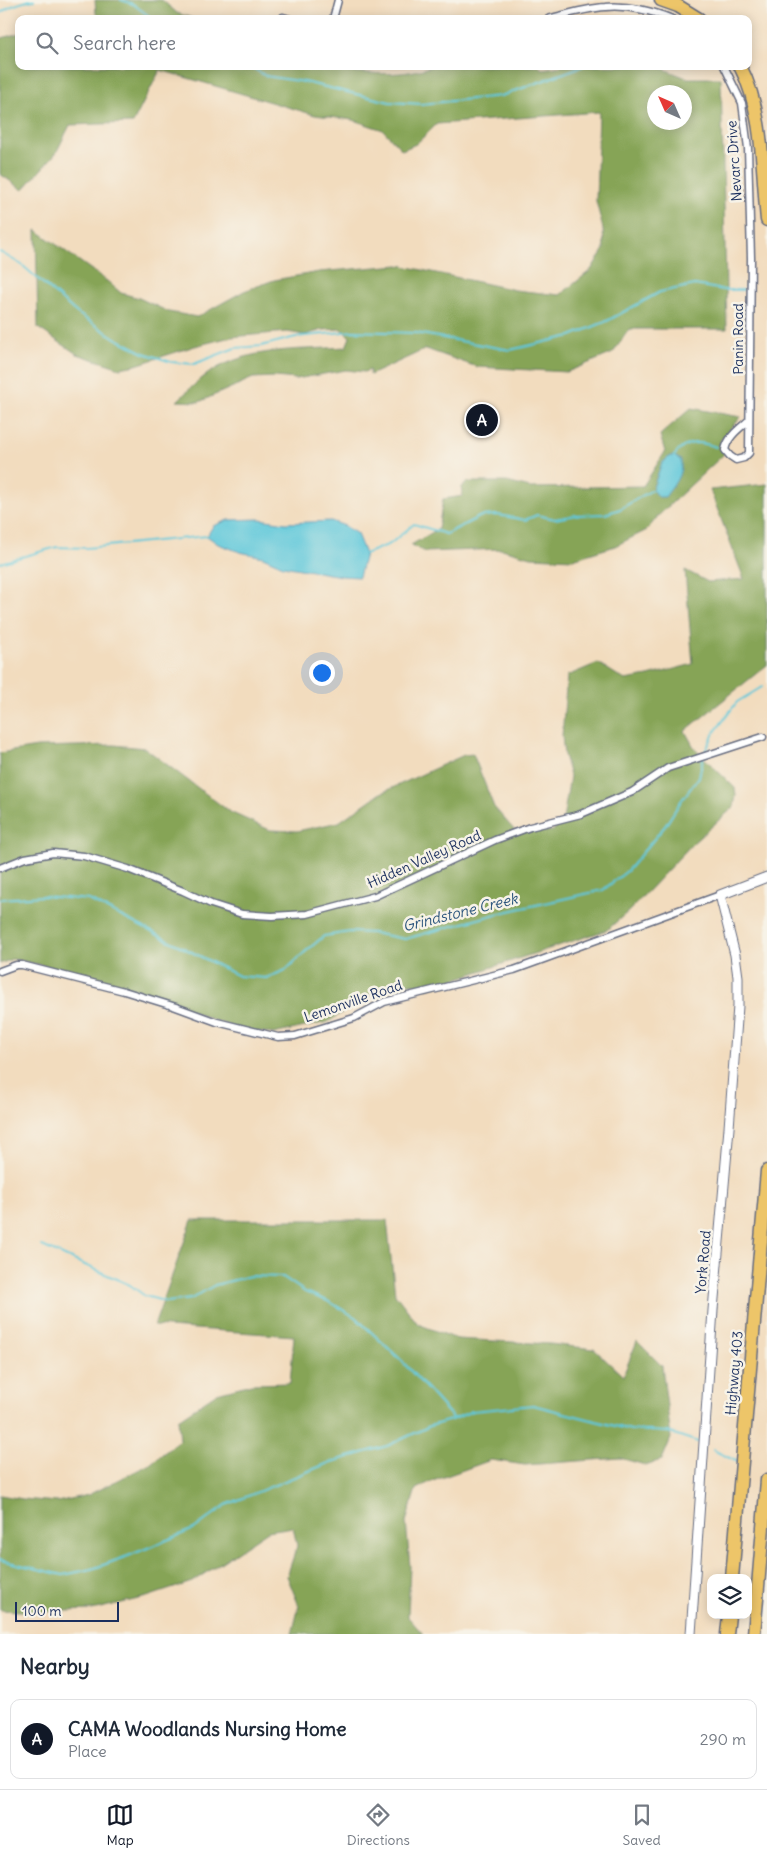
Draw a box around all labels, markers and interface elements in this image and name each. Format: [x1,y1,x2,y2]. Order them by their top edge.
search box [15,15,752,70]
icon: search [33,29,61,57]
text: Search here [73,31,176,55]
north arrow [647,85,692,130]
street label: Nevarc Drive [722,120,746,202]
street label: Panin Road [729,303,747,375]
pin: A [466,401,498,439]
your location [309,660,335,686]
street label: Hidden Valley Road [364,826,484,892]
water label: Grindstone Creek [401,888,521,935]
street label: Lemonville Road [301,976,405,1026]
street label: York Road [691,1229,715,1295]
street label: Highway 403 [721,1330,747,1416]
map controls [707,1574,752,1619]
button: layers [707,1574,752,1619]
scale bar [15,1599,119,1622]
text: 100 m [22,1602,62,1620]
text: Nearby [20,1653,90,1680]
text: CAMA Woodlands Nursing Home [68,1717,347,1741]
text: A [32,1729,42,1749]
text: 290 m [700,1729,746,1749]
text: Place [68,1741,107,1761]
tab: Map [106,1801,134,1849]
tab: Directions [347,1801,410,1849]
tab: Saved [622,1801,661,1849]

